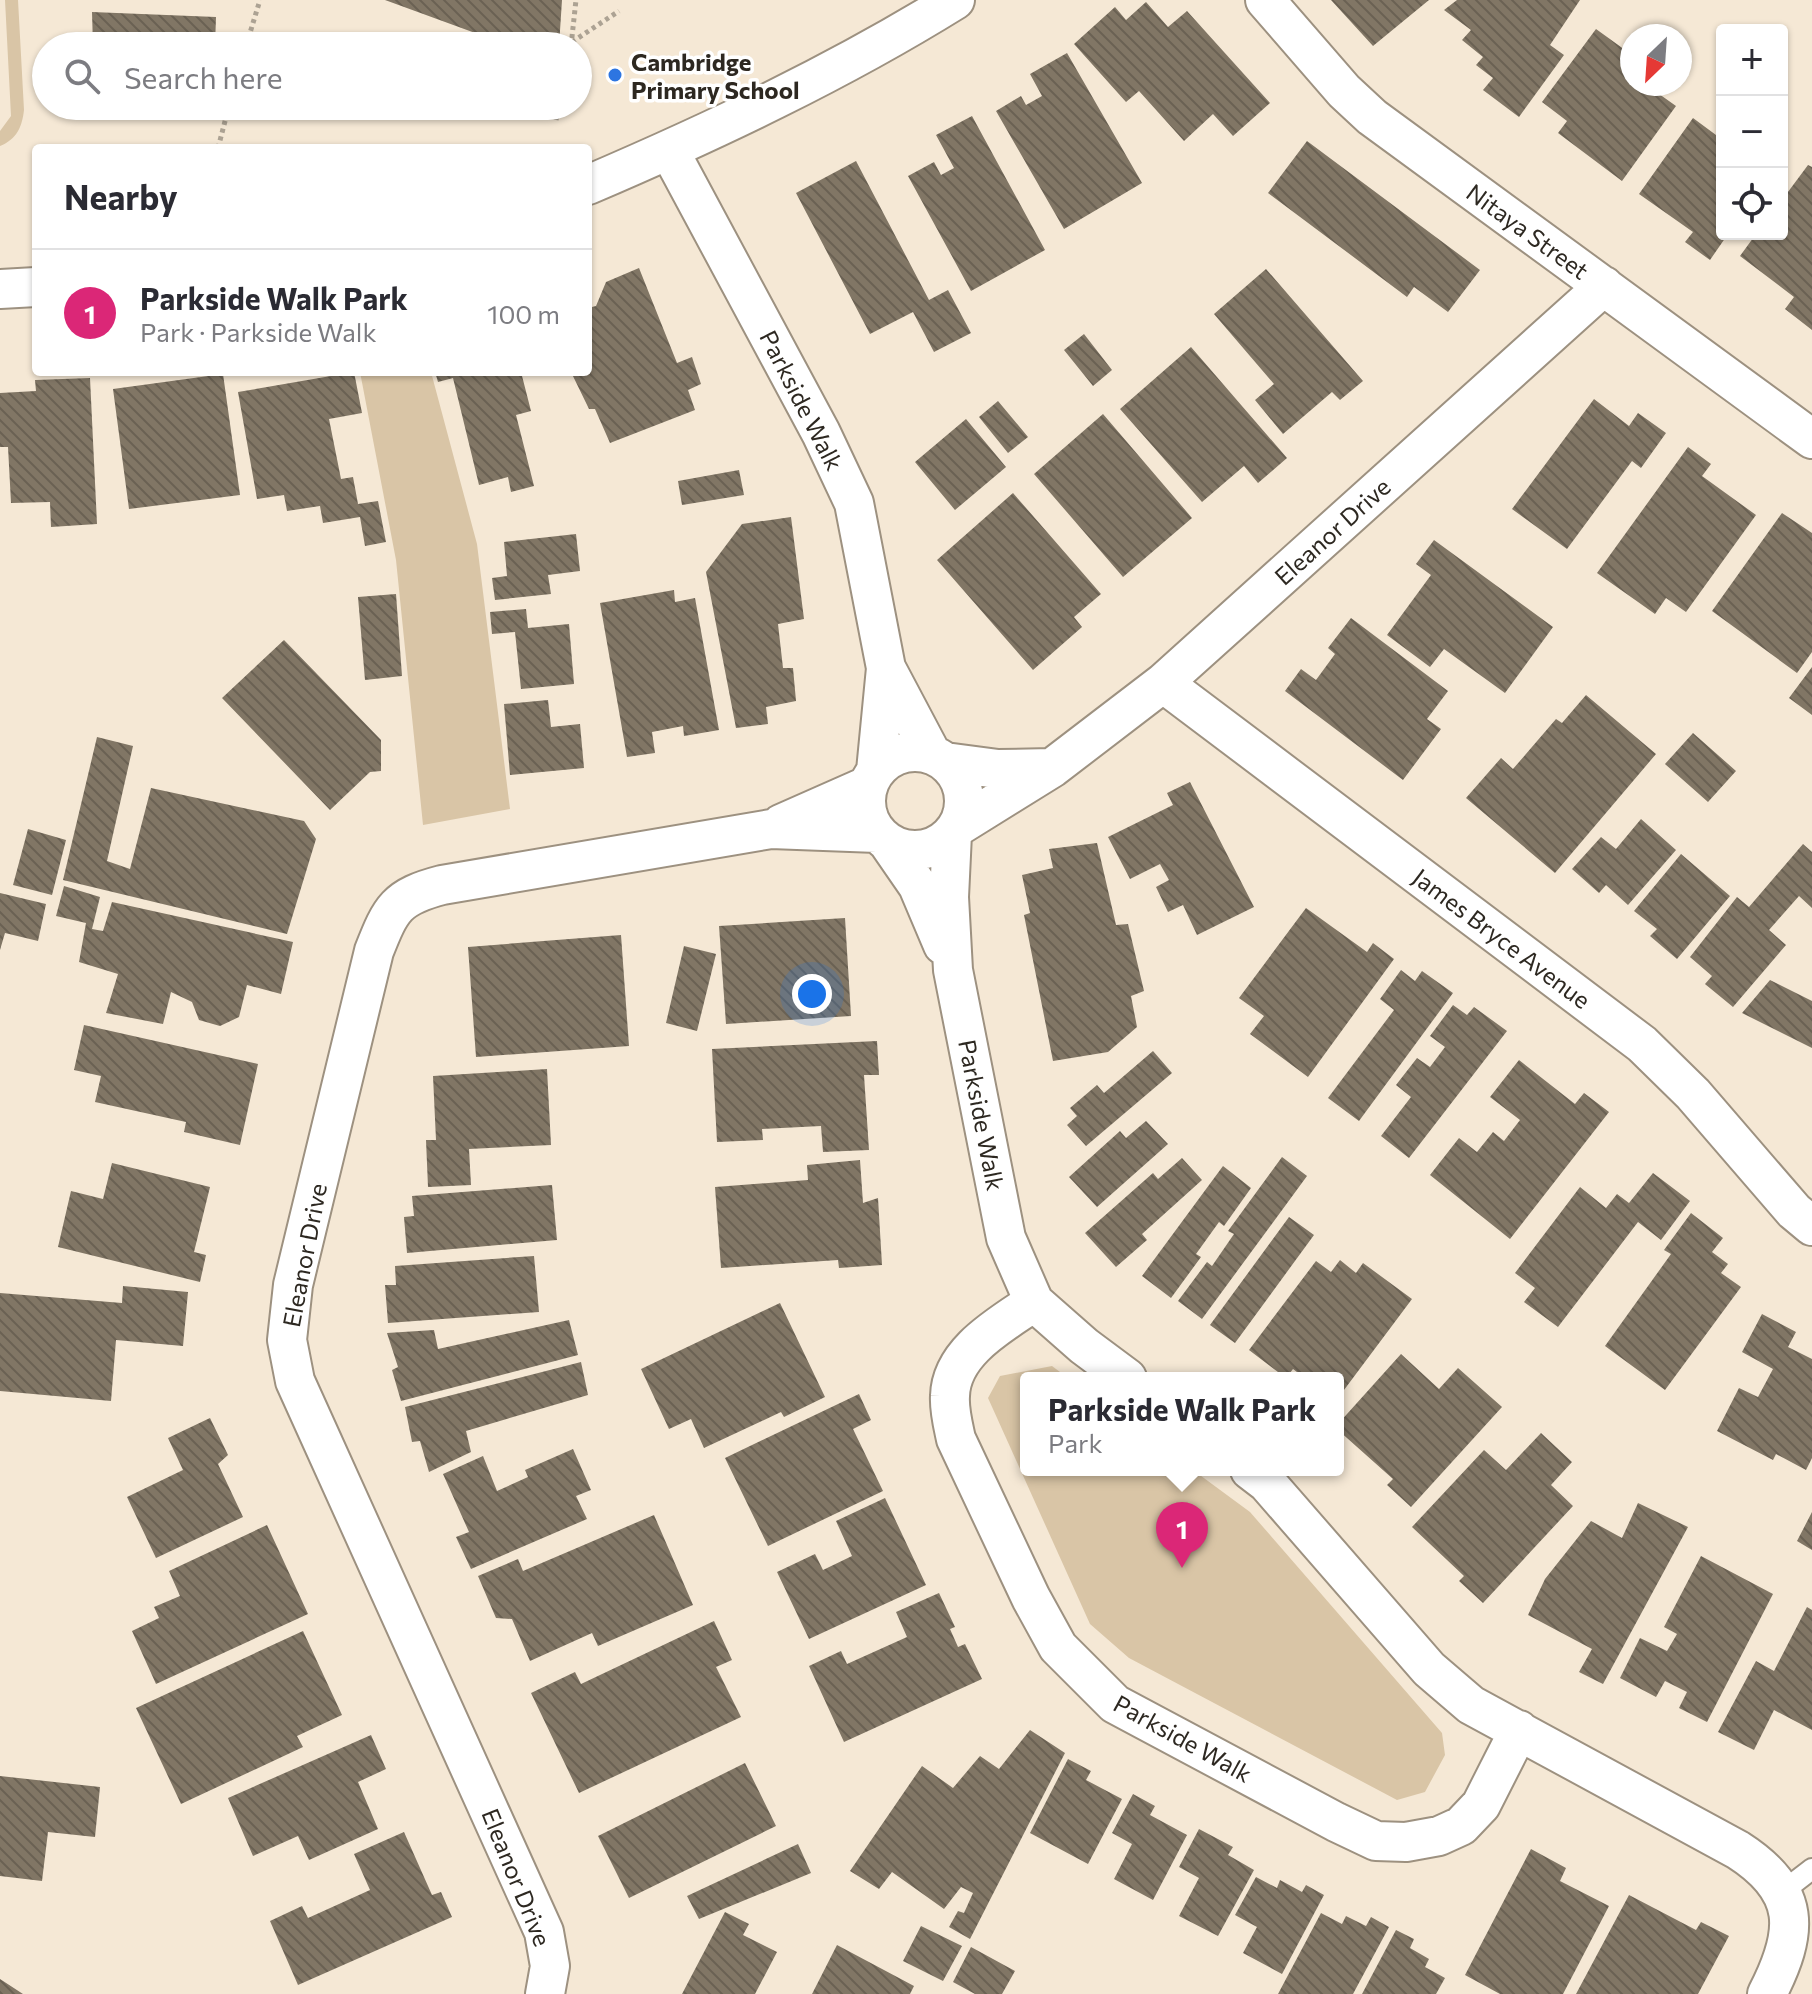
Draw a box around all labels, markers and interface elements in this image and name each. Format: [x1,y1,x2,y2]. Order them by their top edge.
north arrow [1620,24,1692,96]
map controls [1716,24,1788,240]
button: + [1716,24,1788,96]
search box [32,32,592,120]
place label: Cambridge Primary School [631,47,800,104]
icon: search [60,54,104,98]
text: Search here [124,58,283,95]
marker: Cambridge Primary School [606,66,624,84]
button: − [1716,96,1788,168]
button: locate [1716,168,1788,240]
text: Nearby [64,175,178,217]
street label: Nitaya Street [1461,177,1595,285]
text: Parkside Walk Park [140,279,408,316]
text: 1 [84,298,96,329]
text: 100 m [487,298,560,329]
text: Park · Parkside Walk [140,316,377,347]
street label: Parkside Walk [754,325,850,475]
street label: Eleanor Drive [1268,471,1396,591]
street label: James Bryce Avenue [1407,862,1597,1014]
your location [792,974,832,1014]
street label: Parkside Walk [953,1037,1011,1193]
street label: Eleanor Drive [276,1181,332,1329]
popup [1020,1372,1344,1476]
text: Parkside Walk Park [1048,1390,1316,1427]
text: Park [1048,1427,1102,1458]
pin: 1 [1156,1502,1208,1568]
street label: Parkside Walk [1109,1688,1257,1788]
street label: Eleanor Drive [476,1804,558,1950]

